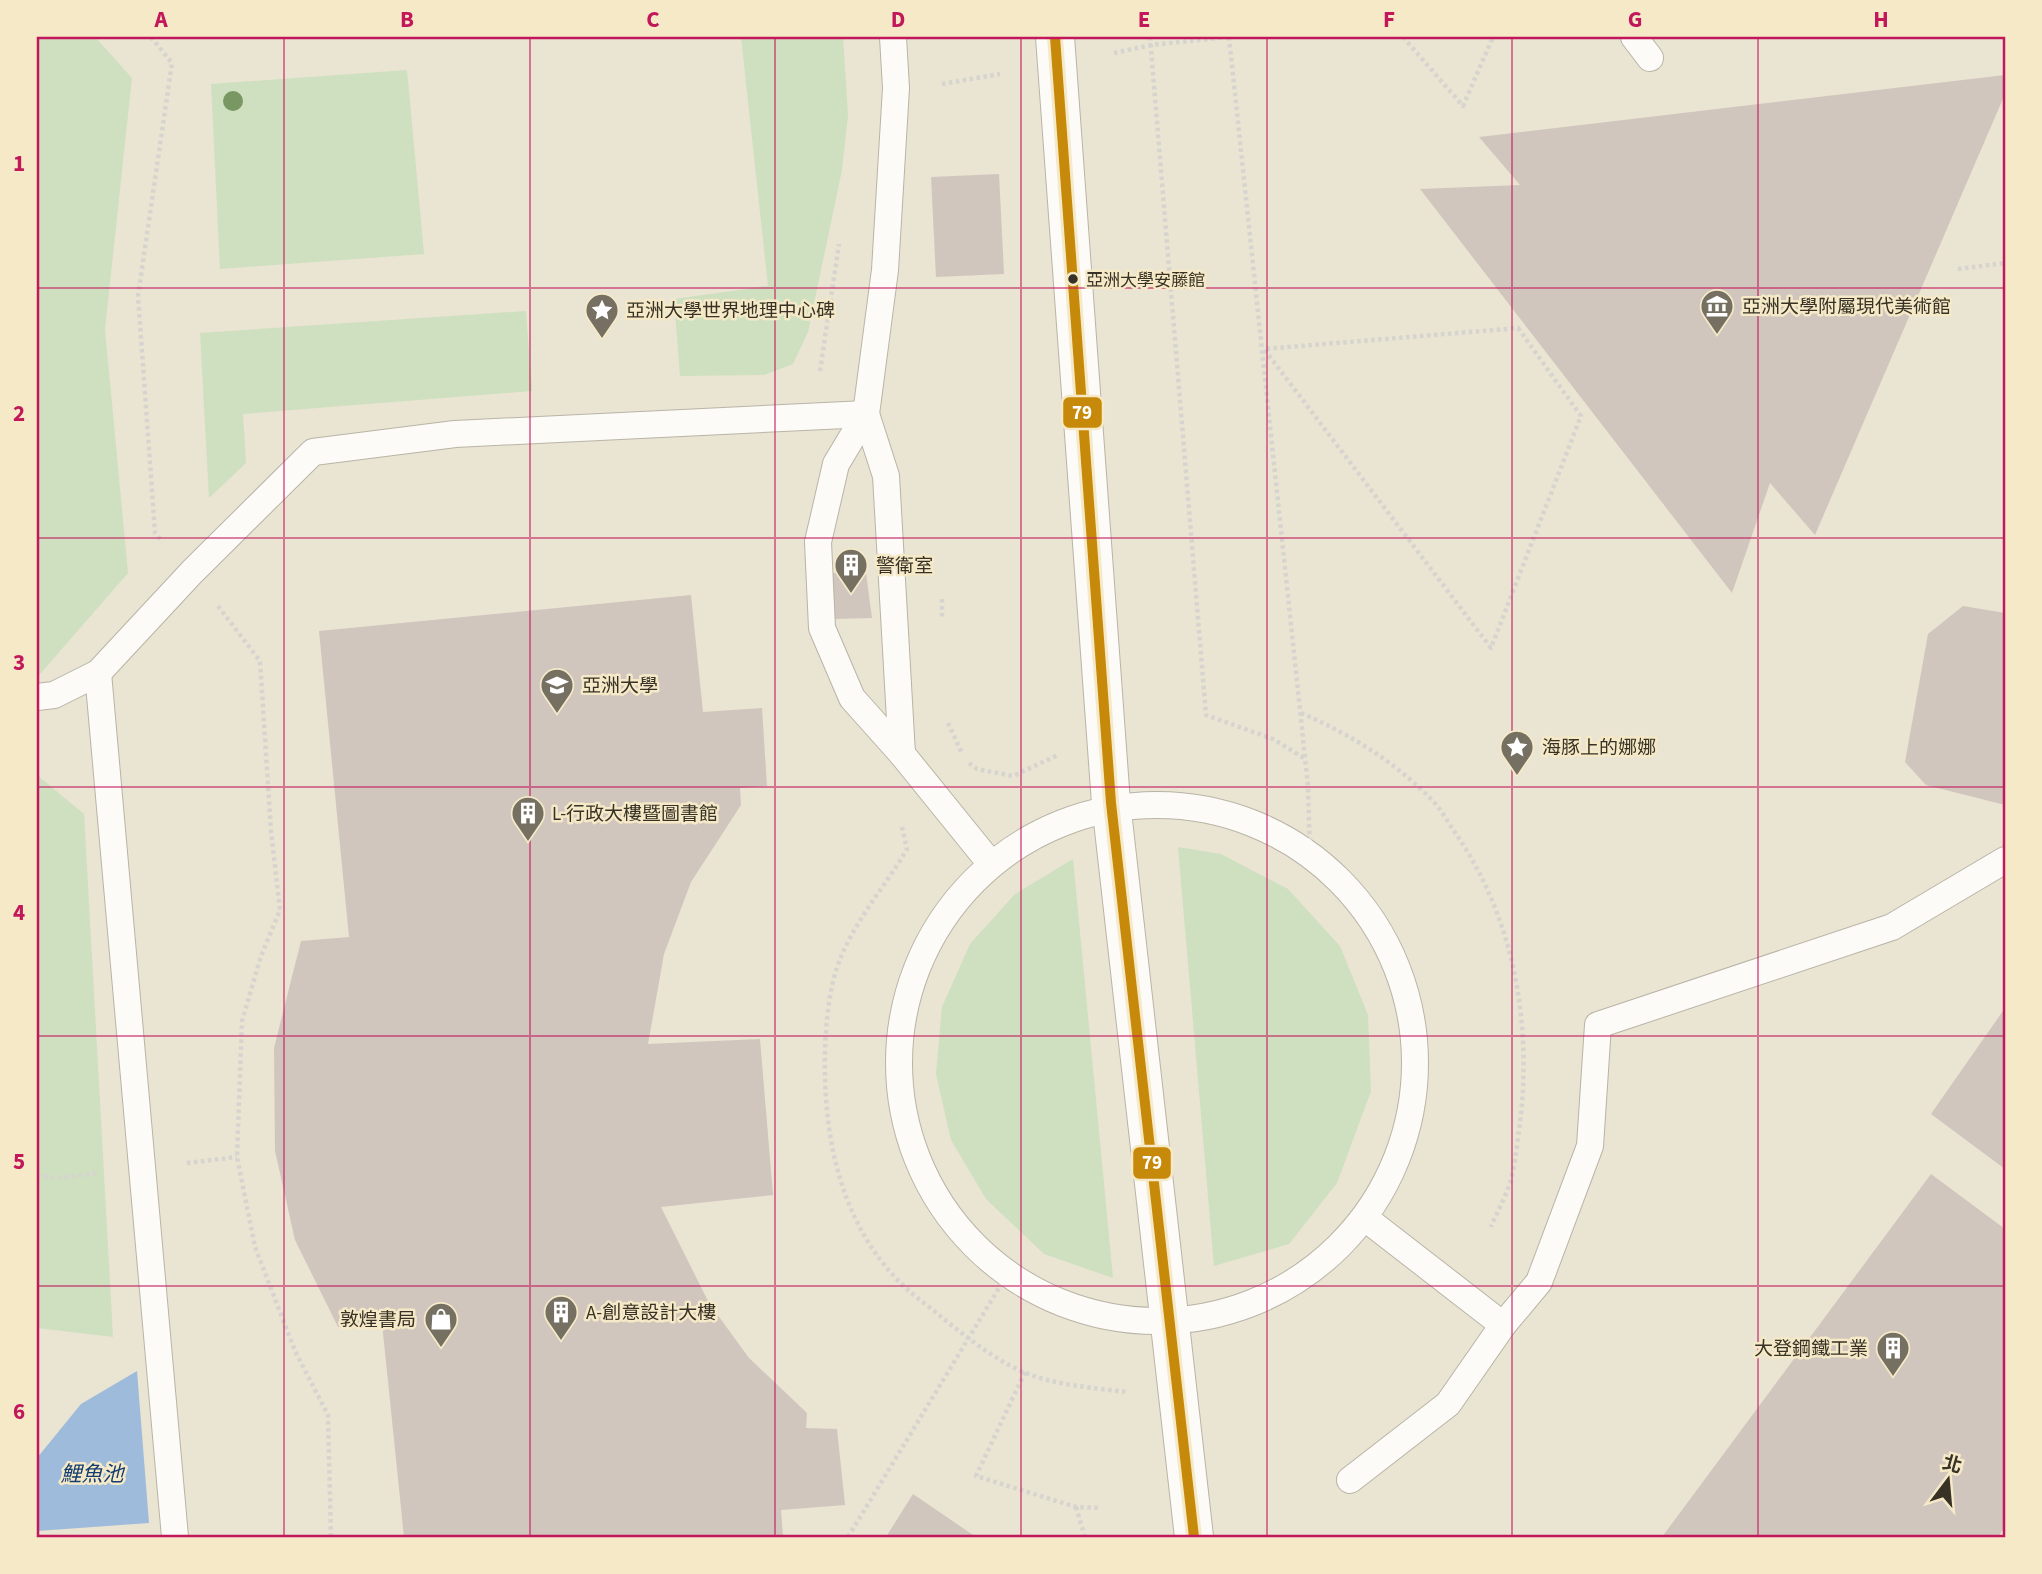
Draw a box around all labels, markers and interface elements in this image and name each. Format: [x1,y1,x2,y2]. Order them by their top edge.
text: A [153,3,168,36]
text: B [400,3,414,36]
text: C [646,3,660,36]
text: D [891,3,905,36]
text: E [1138,3,1150,36]
text: F [1383,3,1395,36]
text: G [1628,3,1642,36]
text: H [1873,3,1889,36]
text: 1 [13,147,25,180]
place label: 亞洲大學安藤館 [1086,269,1205,293]
marker: 亞洲大學安藤館 [1066,272,1080,286]
museum icon: 亞洲大學附屬現代美術館 [1698,287,1736,336]
place icon: 亞洲大學世界地理中心碑 [583,291,621,340]
place label: 亞洲大學附屬現代美術館 [1742,294,1951,321]
place label: 亞洲大學世界地理中心碑 [626,298,835,325]
line badge: 79 [1062,396,1103,429]
text: 2 [13,397,25,430]
text: 79 [1072,400,1092,427]
building icon: 警衛室 [832,546,870,595]
place label: 警衛室 [876,553,933,580]
text: 3 [13,646,25,679]
school or university icon: 亞洲大學 [538,666,576,715]
place label: 亞洲大學 [582,673,658,700]
place icon: 海豚上的娜娜 [1498,728,1536,777]
place label: 海豚上的娜娜 [1542,735,1656,762]
building icon: L-行政大樓暨圖書館 [509,794,547,843]
place label: L-行政大樓暨圖書館 [552,801,718,828]
text: 4 [13,896,25,929]
text: 5 [13,1145,25,1178]
line badge: 79 [1132,1146,1172,1180]
text: 79 [1142,1150,1162,1177]
building icon: A-創意設計大樓 [542,1293,580,1342]
shop icon: 敦煌書局 [422,1300,460,1349]
place label: A-創意設計大樓 [586,1300,716,1327]
place label: 敦煌書局 [340,1307,416,1334]
building icon: 大登鋼鐵工業 [1874,1329,1912,1378]
place label: 大登鋼鐵工業 [1754,1336,1868,1363]
text: 6 [13,1395,25,1428]
north arrow [1912,1444,1982,1514]
text: 北 [1939,1450,1965,1481]
water label: 鯉魚池 [61,1459,125,1489]

